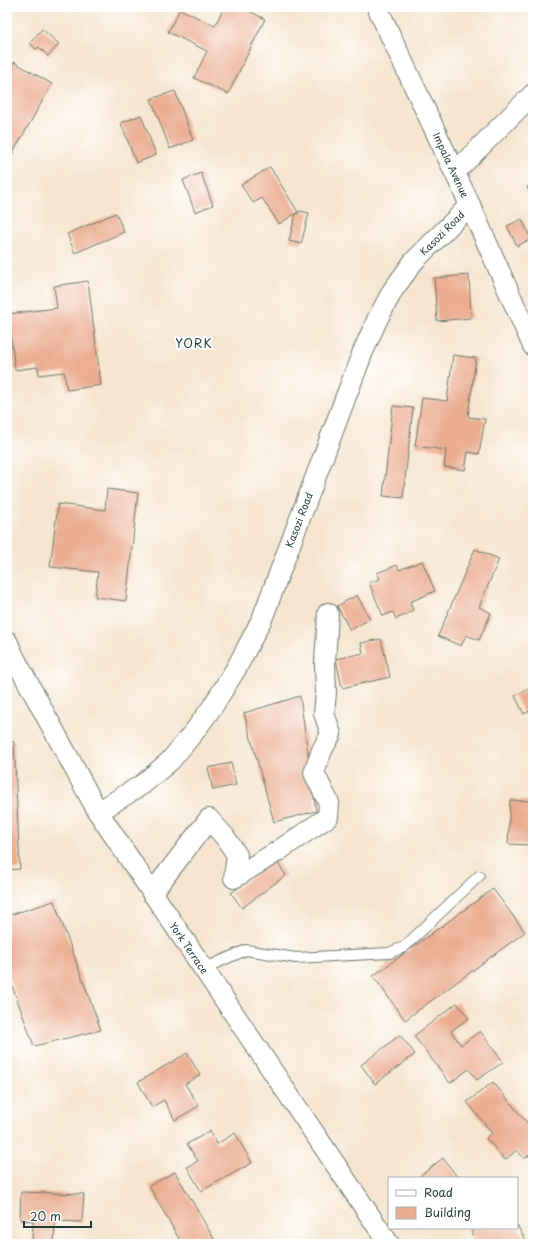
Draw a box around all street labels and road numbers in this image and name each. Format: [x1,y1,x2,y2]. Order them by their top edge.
street label: Impala Avenue [430,130,473,200]
street label: Kasozi Road [416,207,468,258]
street label: Kasozi Road [281,490,316,550]
street label: York Terrace [167,919,212,977]

